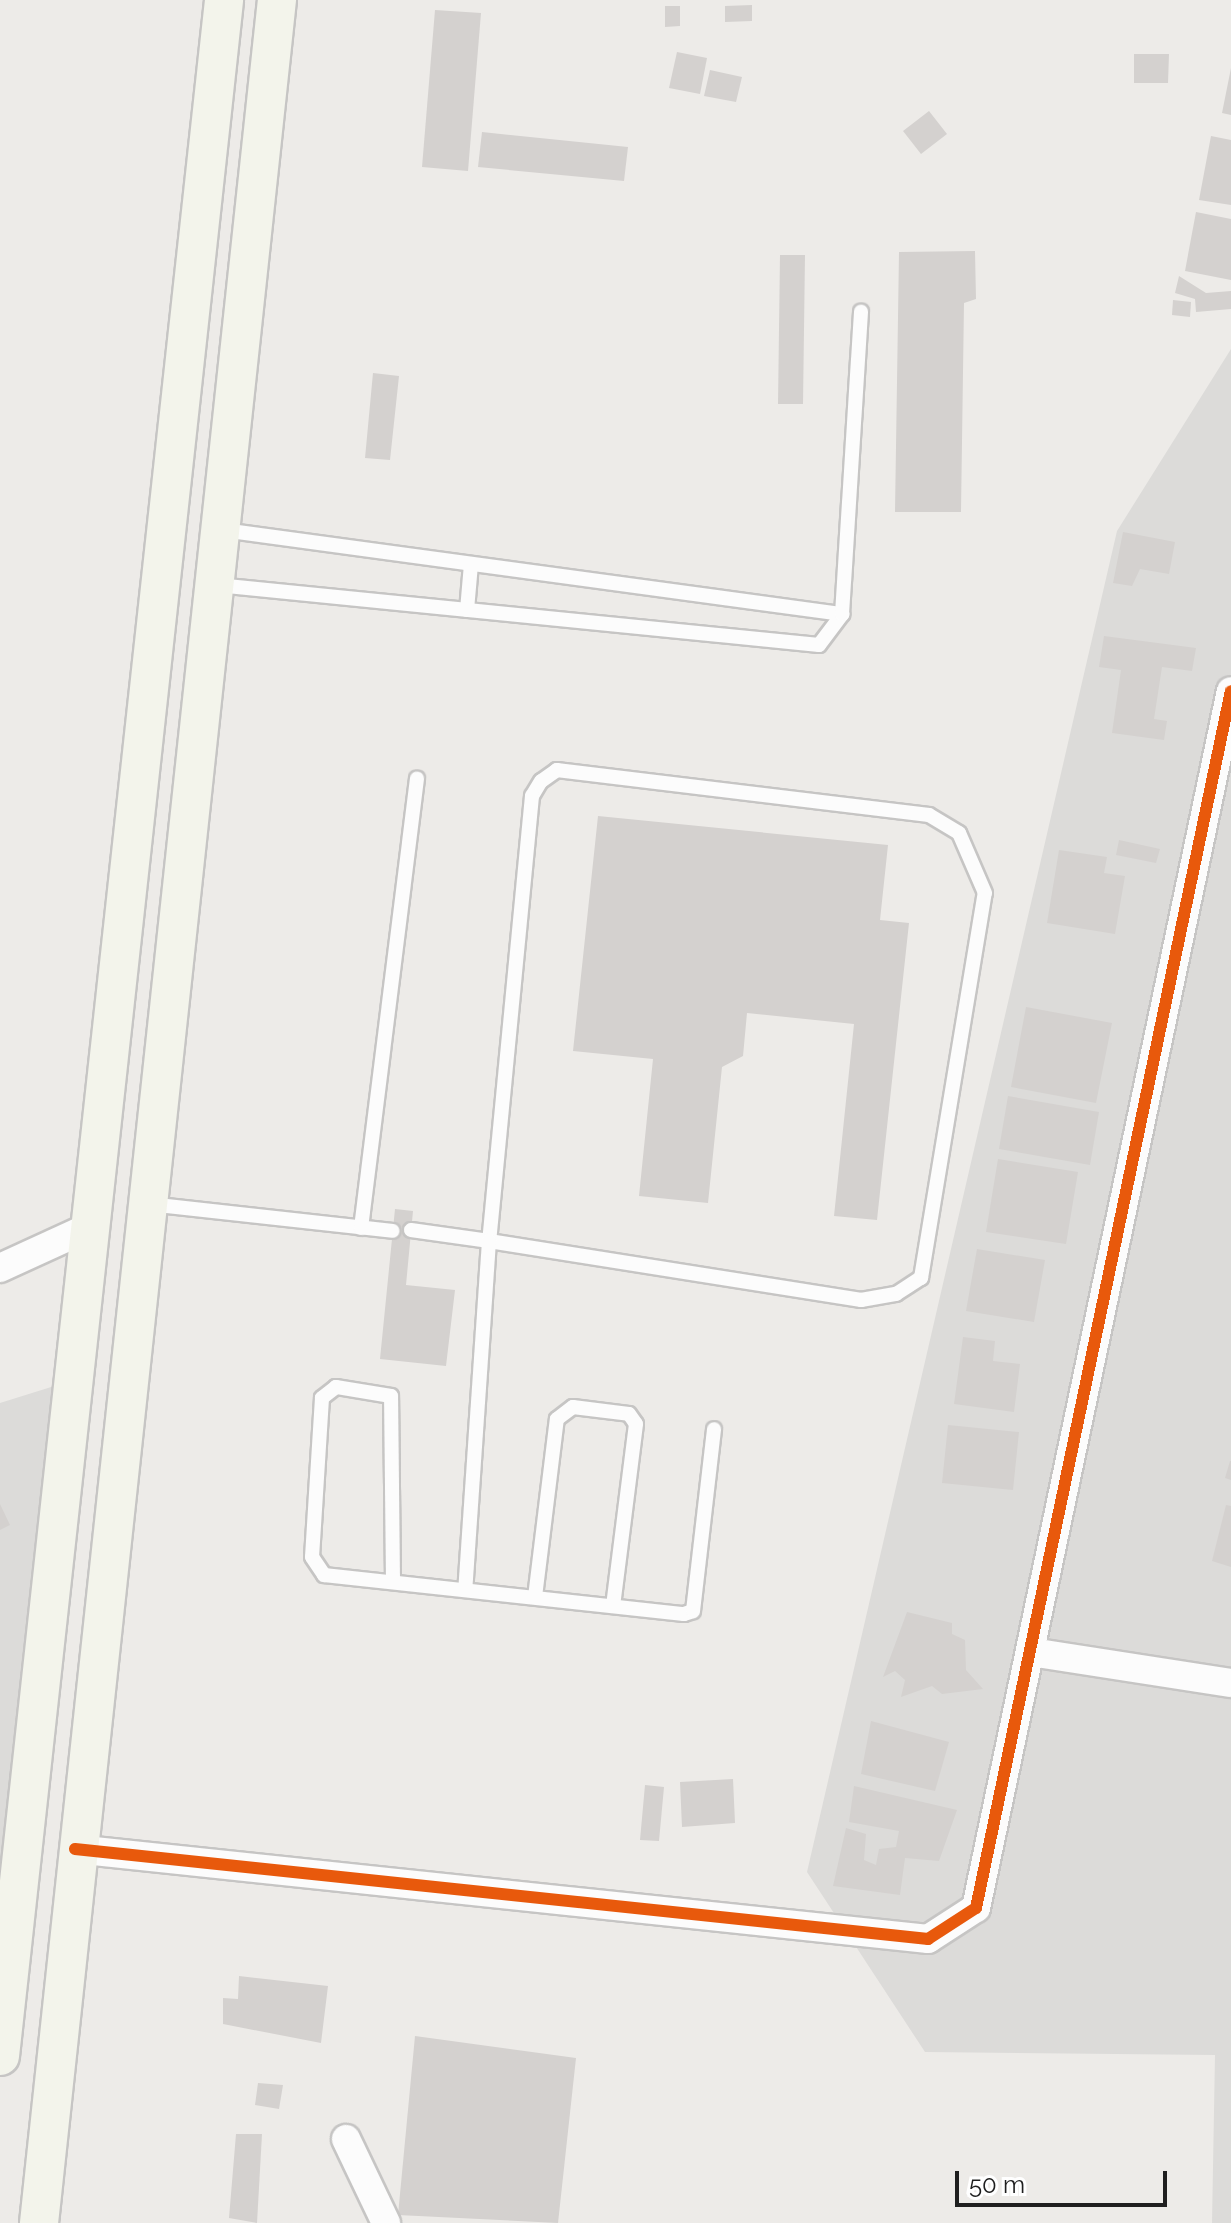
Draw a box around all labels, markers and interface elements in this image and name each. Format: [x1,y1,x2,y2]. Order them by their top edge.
scale bar [959,2155,1171,2205]
text: 50 m [969,2170,1025,2199]

